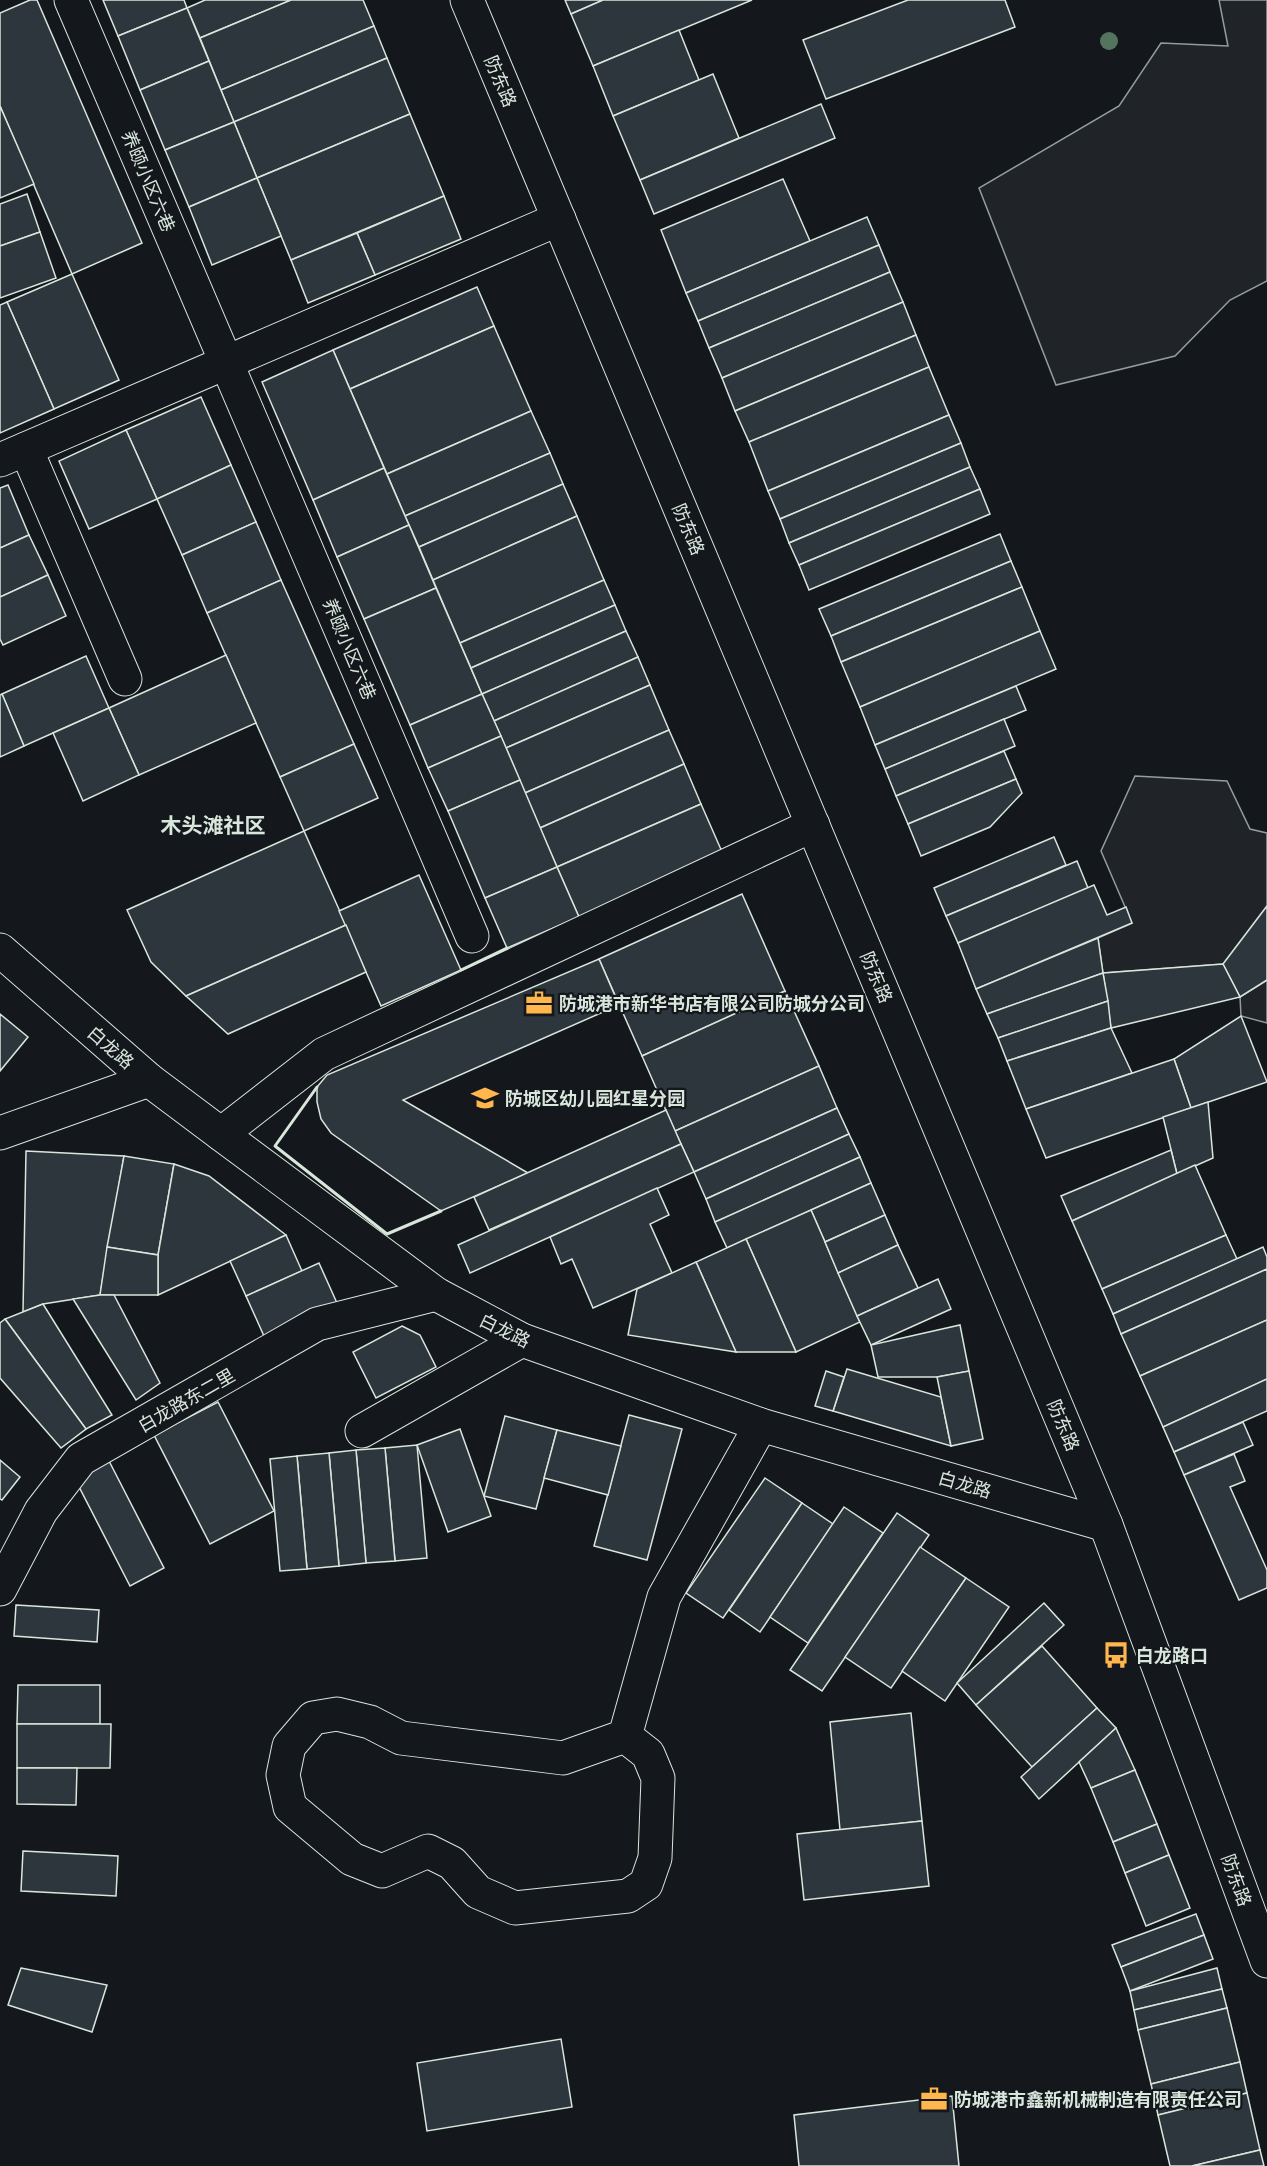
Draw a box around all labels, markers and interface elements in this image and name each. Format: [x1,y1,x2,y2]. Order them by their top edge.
street label: 防东路 [479,51,523,111]
street label: 养颐小区六巷 [117,127,181,235]
street label: 防东路 [667,499,711,559]
street label: 养颐小区六巷 [318,595,382,703]
district label: 木头滩社区 [161,811,266,839]
street label: 防东路 [855,947,899,1007]
office icon: 防城港市新华书店有限公司防城分公司 [524,988,554,1018]
place label: 防城港市新华书店有限公司防城分公司 [559,991,865,1015]
street label: 白龙路 [83,1020,139,1074]
school or university icon: 防城区幼儿园红星分园 [470,1083,500,1113]
place label: 防城区幼儿园红星分园 [505,1086,685,1110]
street label: 白龙路 [475,1307,535,1353]
street label: 白龙路东二里 [133,1363,239,1437]
street label: 防东路 [1042,1395,1086,1455]
street label: 白龙路 [936,1465,994,1503]
bus stop icon: 白龙路口 [1101,1640,1131,1670]
place label: 白龙路口 [1136,1643,1208,1667]
street label: 防东路 [1216,1851,1258,1909]
office icon: 防城港市鑫新机械制造有限责任公司 [919,2084,949,2114]
place label: 防城港市鑫新机械制造有限责任公司 [954,2087,1242,2111]

